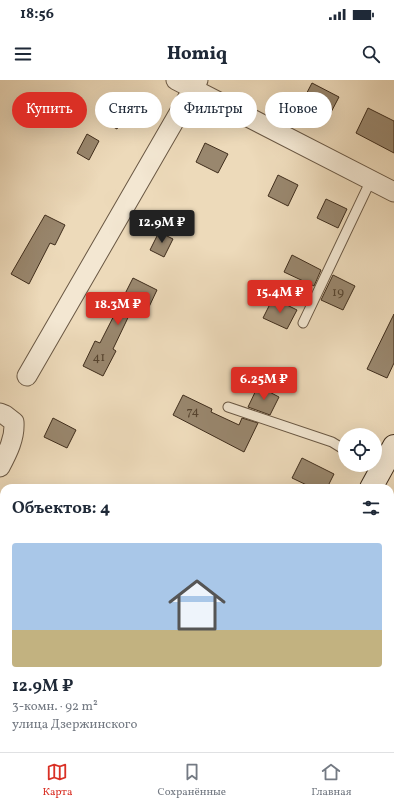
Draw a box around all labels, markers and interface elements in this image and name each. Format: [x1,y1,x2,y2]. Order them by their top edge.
text: 18:56 [20,4,54,25]
text: Homiq [167,42,227,67]
icon: menu [12,43,34,65]
icon: search [360,43,382,65]
chip: Купить [12,92,87,128]
chip: Снять [95,92,162,128]
chip: Фильтры [170,92,257,128]
chip: Новое [265,92,332,128]
pin: 12.9M ₽ [125,210,199,244]
text: 12.9M ₽ [139,214,185,232]
pin: 15.4M ₽ [243,280,317,314]
text: 15.4M ₽ [256,284,304,302]
house number: 19 [332,284,344,302]
pin: 18.3M ₽ [81,292,155,326]
text: 18.3M ₽ [95,296,141,314]
house number: 41 [93,349,105,367]
pin: 6.25M ₽ [227,367,301,401]
text: 6.25M ₽ [240,371,288,389]
house number: 74 [187,403,200,421]
map controls [338,428,382,472]
button: locate [338,428,382,472]
text: Объектов: 4 [12,497,110,520]
icon: filters [360,497,382,519]
icon: home [161,569,233,641]
text: 12.9M ₽ [12,675,73,698]
text: 3-комн. · 92 m² [12,698,98,716]
text: улица Дзержинского [12,716,137,734]
tab: Карта [43,761,72,800]
tab: Сохранённые [157,761,226,800]
tab: Главная [311,761,351,800]

